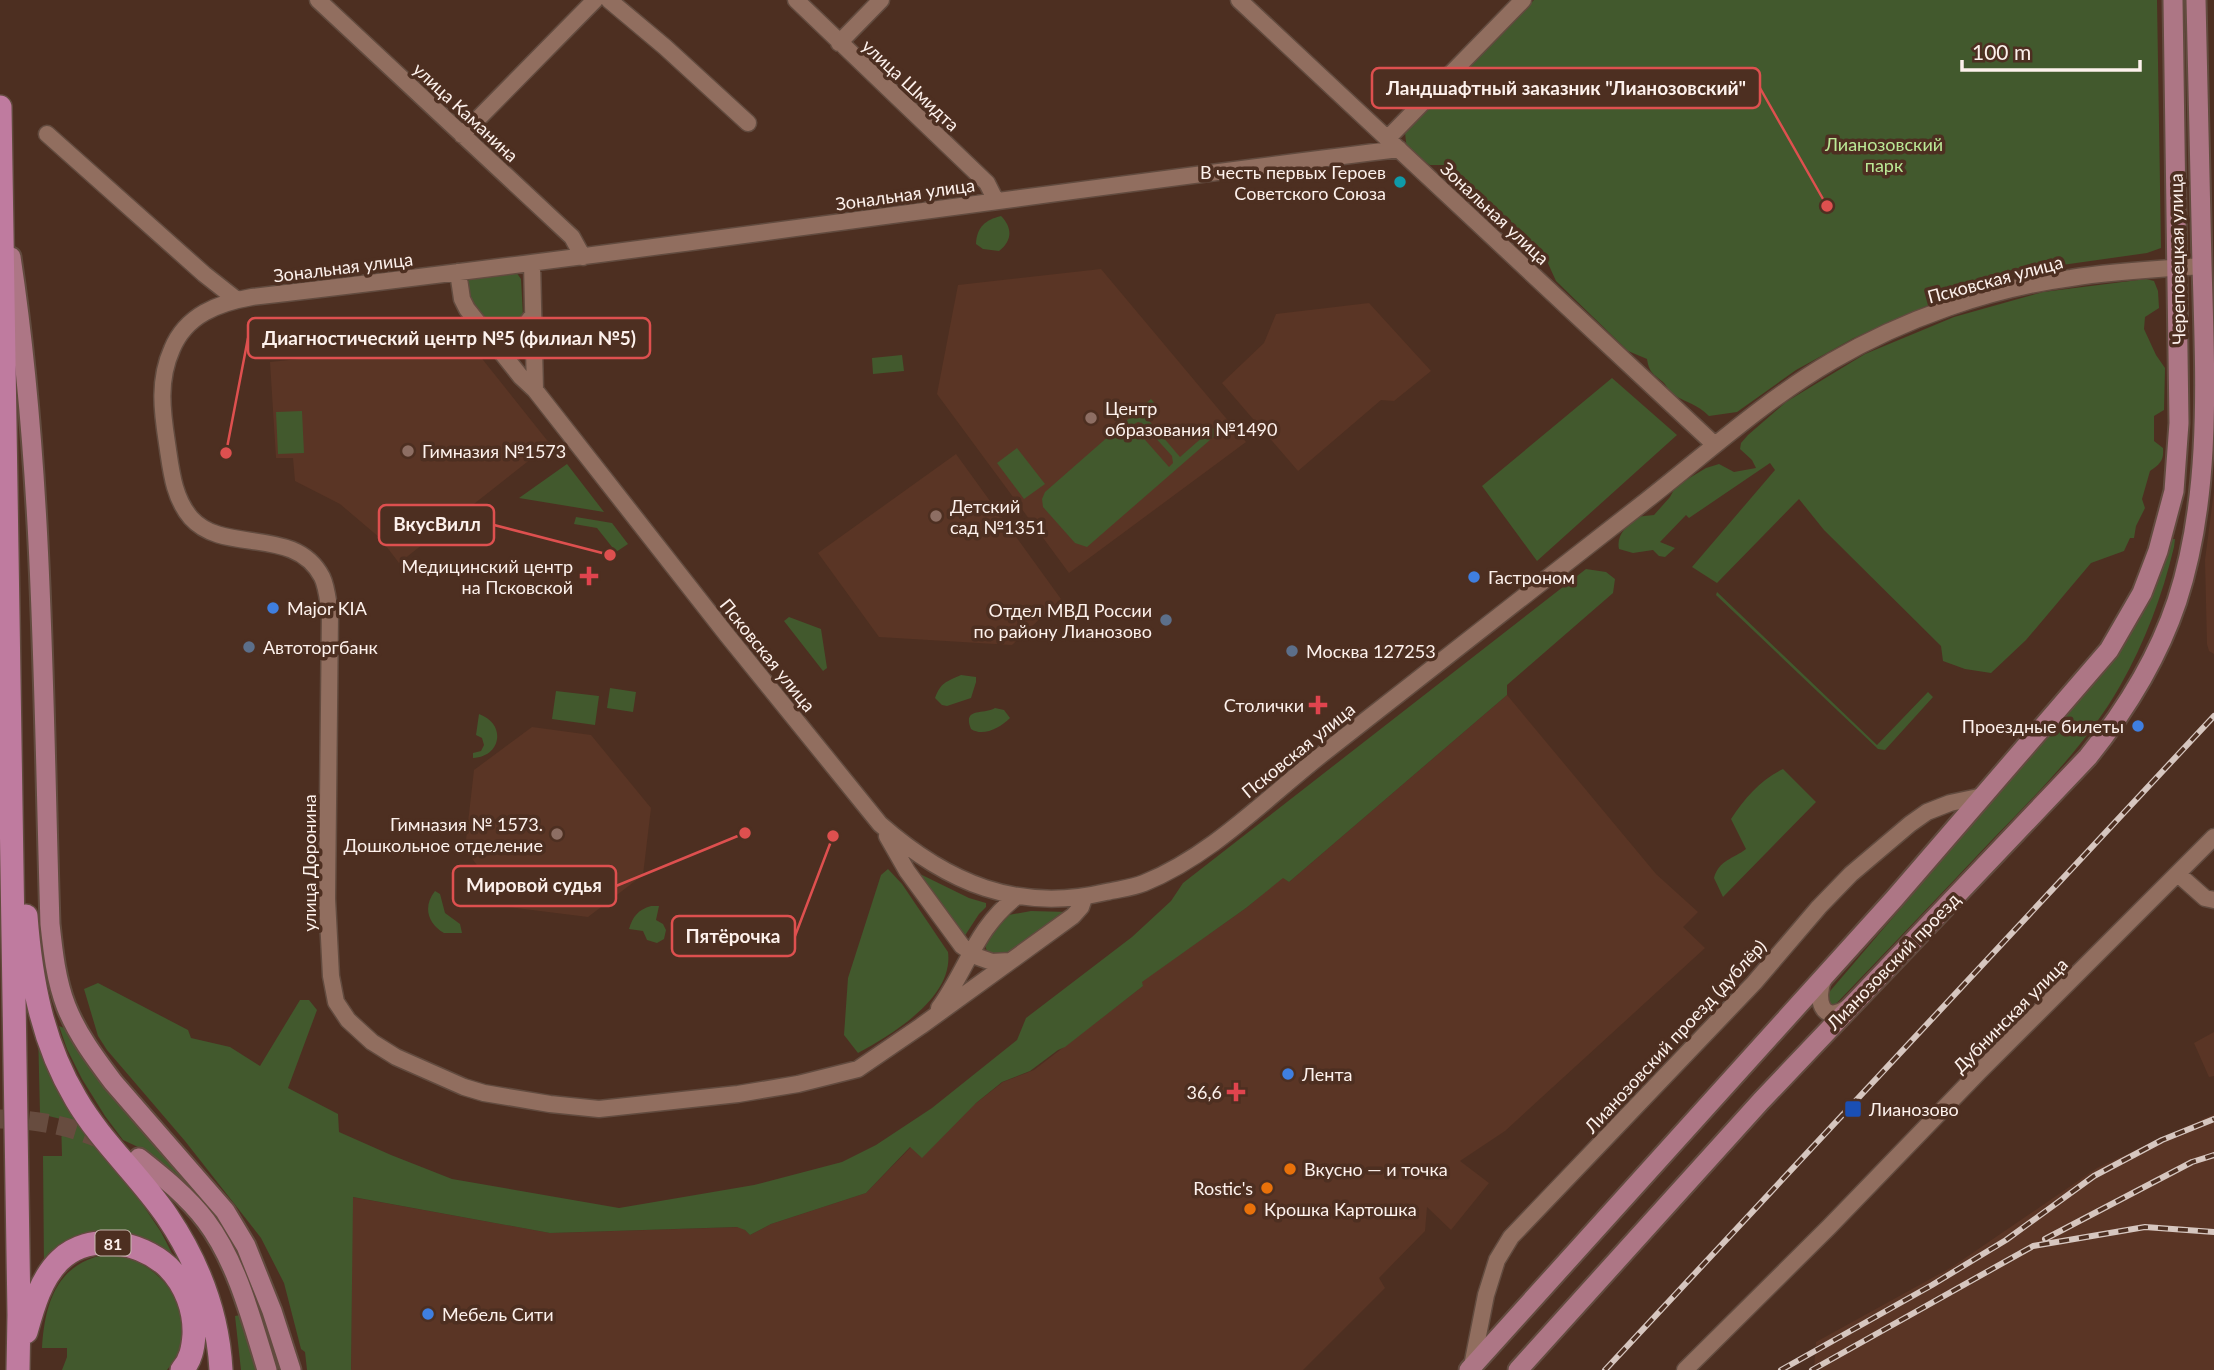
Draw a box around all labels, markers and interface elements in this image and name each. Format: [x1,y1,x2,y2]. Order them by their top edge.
scale bar [1962,28,2140,72]
street label: улица Шмидта [858,34,964,136]
text: 100 m [1972,39,2031,64]
street label: улица Каманина [409,58,523,166]
callout: Ландшафтный заказник "Лианозовский" [1372,68,1760,108]
text: Ландшафтный заказник "Лианозовский" [1385,76,1746,99]
park label: Лианозовский парк [1824,133,1943,176]
street label: Зональная улица [1436,157,1554,269]
place label: В честь первых Героев Советского Союза [1200,161,1386,204]
street label: Зональная улица [834,173,976,215]
street label: Череповецкая улица [2165,173,2189,345]
marker: В честь первых Героев Советского Союза [1392,174,1408,190]
street label: Зональная улица [272,248,414,286]
street label: Псковская улица [1925,250,2065,308]
callout: Диагностический центр №5 (филиал №5) [248,318,650,358]
text: Диагностический центр №5 (филиал №5) [262,326,636,349]
place label: Центр образования №1490 [1105,397,1278,440]
marker: Центр образования №1490 [1083,410,1099,426]
place label: Гимназия №1573 [422,440,566,462]
marker: Гимназия №1573 [400,443,416,459]
place label: Детский сад №1351 [950,495,1046,538]
callout: ВкусВилл [379,505,494,545]
marker: Детский сад №1351 [928,508,944,524]
text: ВкусВилл [393,512,481,535]
place label: Медицинский центр на Псковской [401,555,573,598]
marker: Медицинский центр на Псковской [579,566,599,586]
place label: Гастроном [1488,566,1575,588]
marker: Гастроном [1466,569,1482,585]
street label: Псковская улица [716,594,820,716]
place label: Major KIA [287,597,368,619]
place label: Отдел МВД России по району Лианозово [974,599,1152,642]
marker: Major KIA [265,600,281,616]
marker: Отдел МВД России по району Лианозово [1158,612,1174,628]
place label: Автоторгбанк [263,636,379,658]
marker: Автоторгбанк [241,639,257,655]
place label: Москва 127253 [1306,640,1436,662]
marker: Москва 127253 [1284,643,1300,659]
place label: Столички [1224,694,1304,716]
marker: Столички [1310,697,1326,713]
street label: Псковская улица [1237,698,1359,802]
place label: Проездные билеты [1962,715,2124,737]
marker: Проездные билеты [2130,718,2146,734]
street label: улица Доронина [298,794,320,932]
place label: Гимназия № 1573. Дошкольное отделение [343,813,543,856]
marker: Гимназия № 1573. Дошкольное отделение [549,826,565,842]
callout: Мировой судья [453,866,616,906]
text: Мировой судья [466,873,602,896]
street label: Лианозовский проезд [1821,888,1964,1035]
callout: Пятёрочка [672,916,795,956]
text: Пятёрочка [686,924,780,947]
street label: Лианозовский проезд (дублёр) [1579,935,1770,1138]
street label: Дубнинская улица [1948,953,2072,1077]
place label: Лента [1301,1063,1352,1085]
marker: Лента [1280,1066,1296,1082]
place label: 36,6 [1187,1081,1222,1103]
marker: 36,6 [1228,1084,1244,1100]
place label: Лианозово [1868,1098,1959,1120]
marker: Лианозово [1843,1099,1863,1119]
place label: Вкусно — и точка [1304,1158,1448,1180]
marker: Вкусно — и точка [1282,1161,1298,1177]
place label: Rostic's [1193,1177,1253,1199]
marker: Rostic's [1259,1180,1275,1196]
place label: Крошка Картошка [1264,1198,1417,1220]
marker: Крошка Картошка [1242,1201,1258,1217]
road number: 81 [96,1231,130,1256]
place label: Мебель Сити [442,1303,554,1325]
marker: Мебель Сити [420,1306,436,1322]

